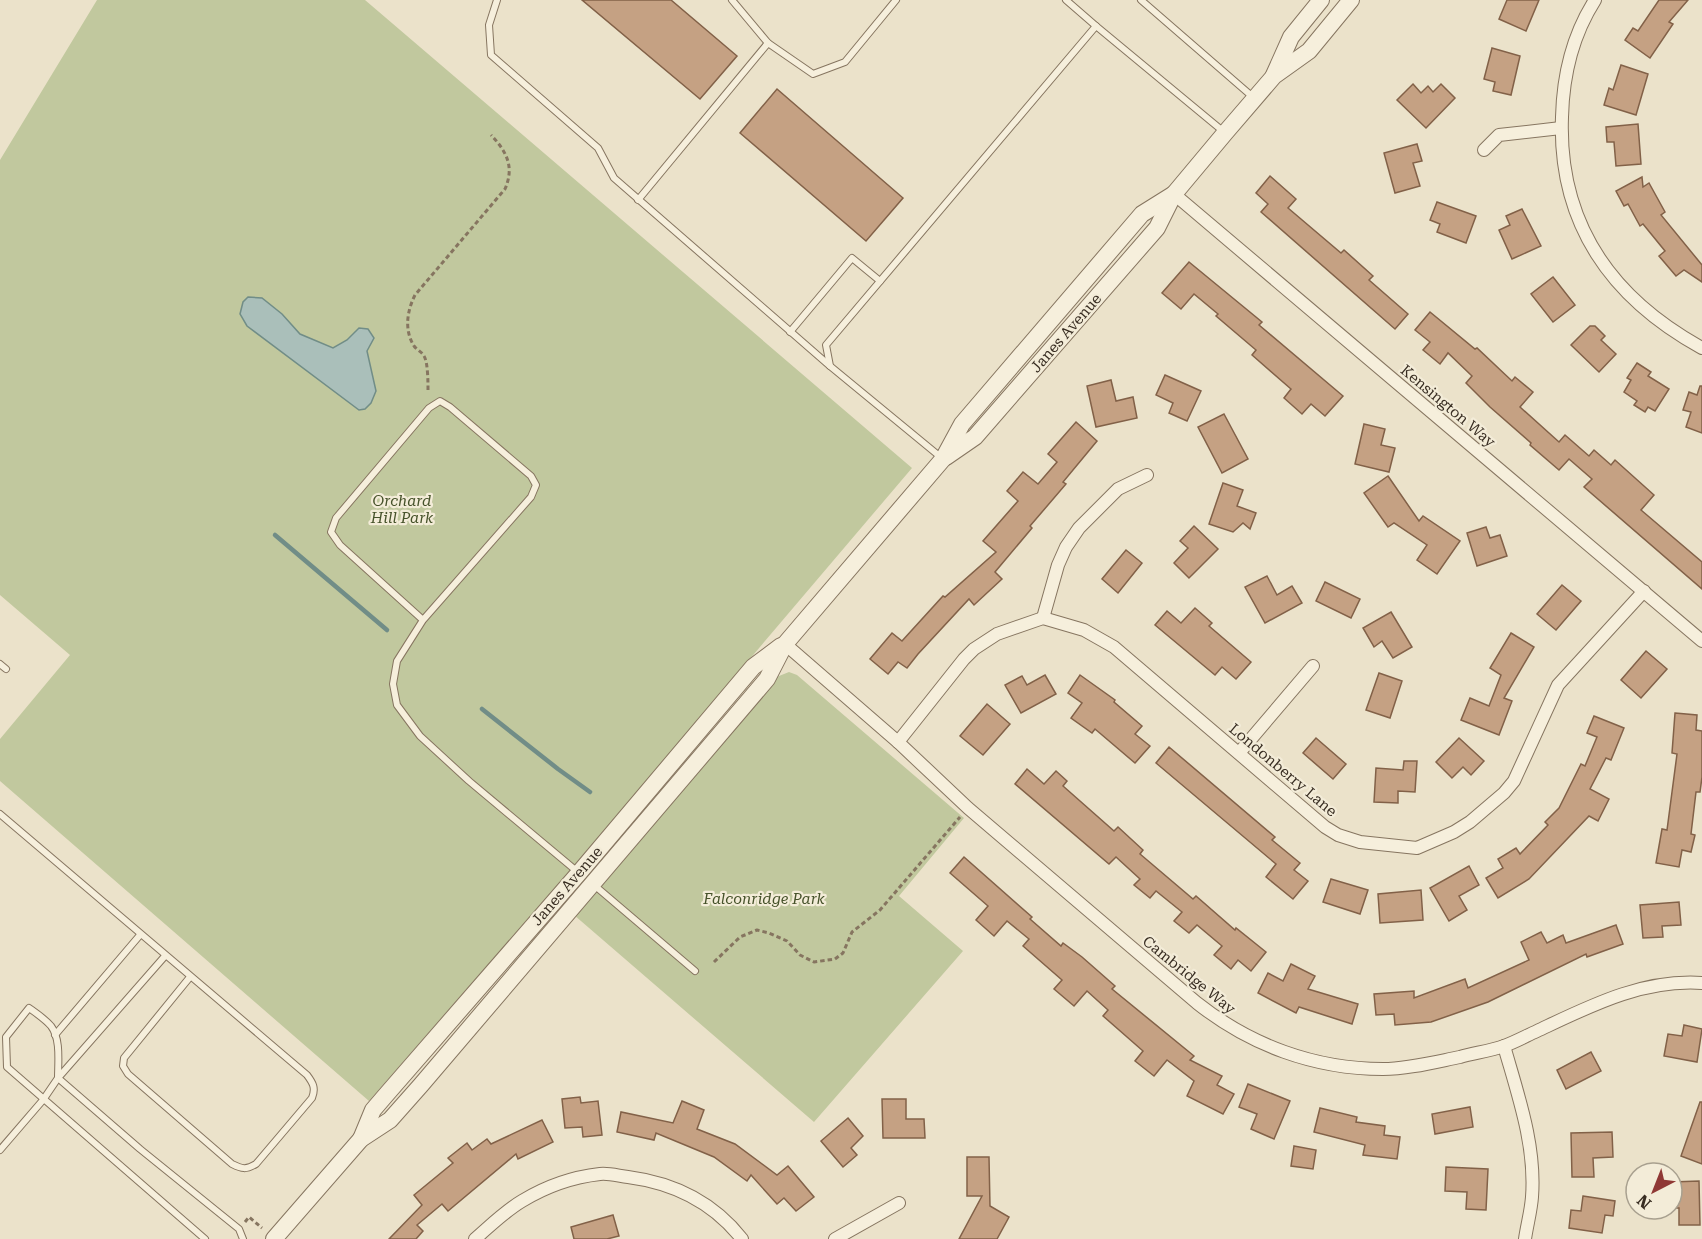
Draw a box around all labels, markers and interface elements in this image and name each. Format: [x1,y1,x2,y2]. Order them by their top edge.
street label: Janes Avenue [1027,290,1105,376]
street label: Kensington Way [1397,361,1499,451]
park label: Orchard Hill Park [370,492,434,527]
street label: Londonberry Lane [1225,720,1341,820]
street label: Janes Avenue [528,843,606,929]
park label: Falconridge Park [702,890,826,908]
street label: Cambridge Way [1139,932,1239,1018]
north arrow [1624,1161,1684,1221]
text: N [1633,1191,1655,1213]

